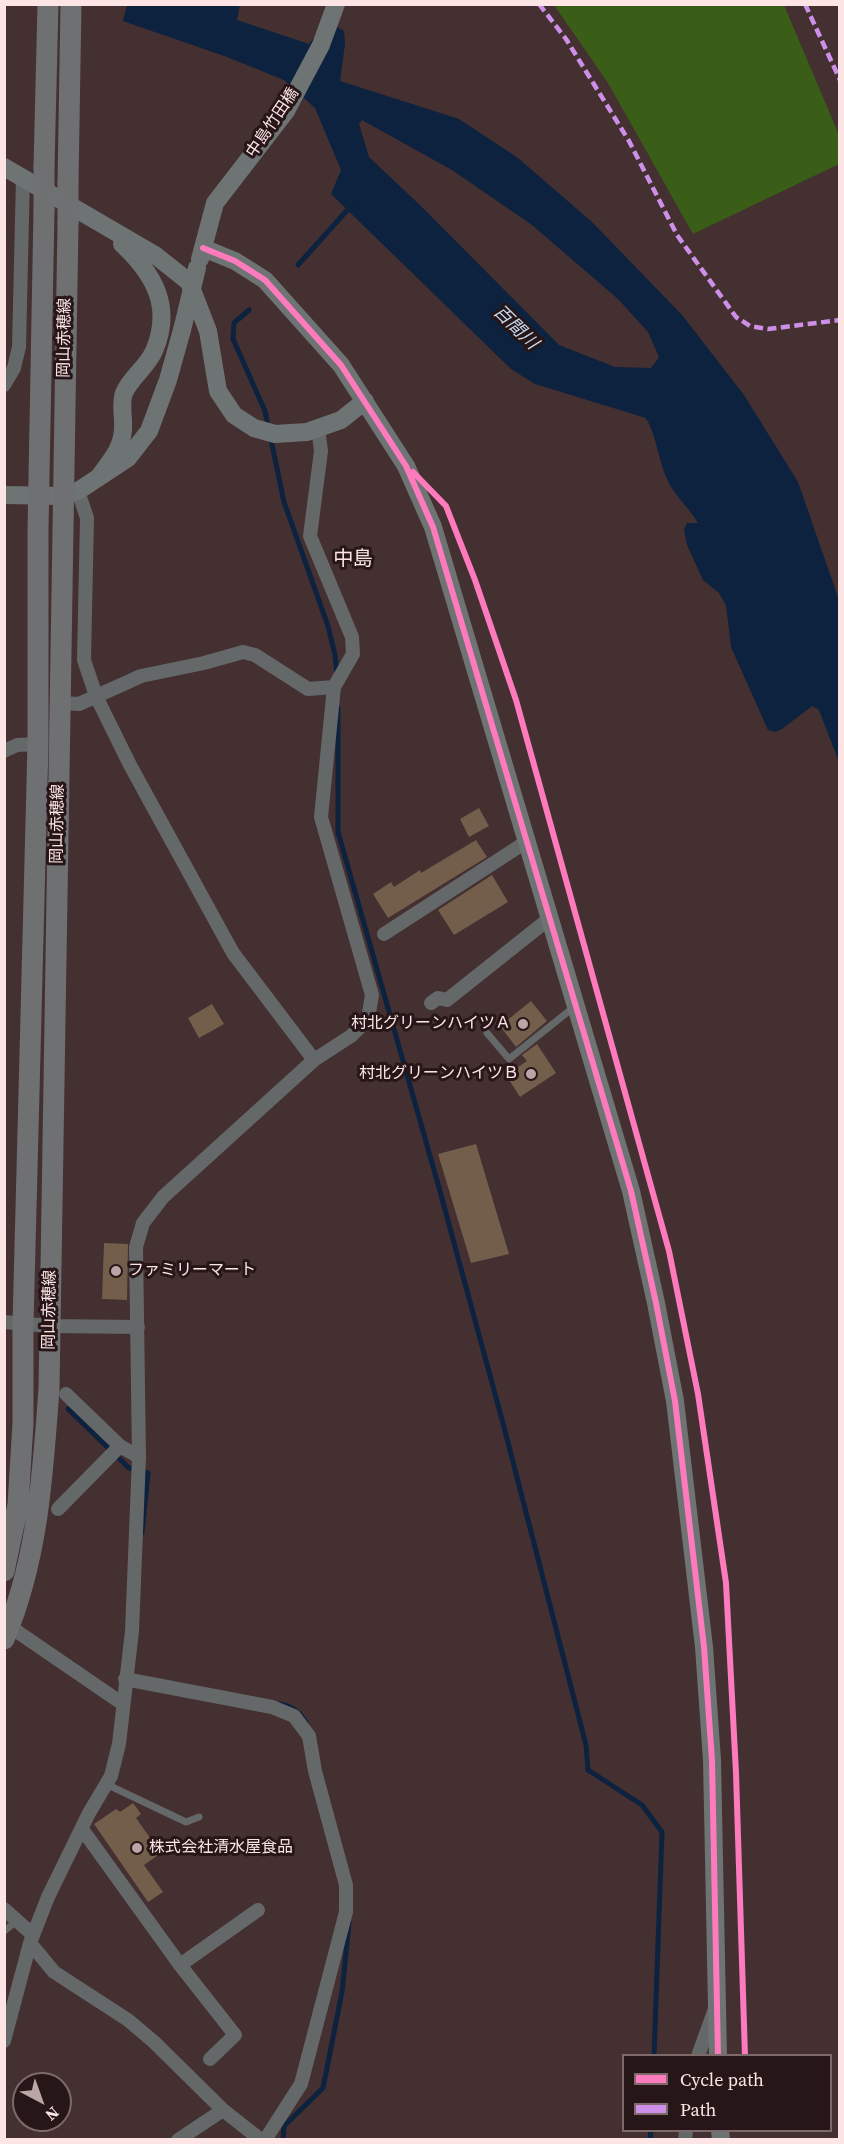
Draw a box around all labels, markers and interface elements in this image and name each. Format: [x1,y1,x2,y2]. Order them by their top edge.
street label: 中島竹田橋 [243,84,303,162]
street label: 岡山赤穂線 [55,298,75,378]
water label: 百間川 [488,301,542,355]
district label: 中島 [333,548,373,572]
street label: 岡山赤穂線 [48,784,68,864]
place label: 村北グリーンハイツＡ [351,1014,511,1034]
marker: 村北グリーンハイツＡ [516,1017,530,1031]
place label: 村北グリーンハイツＢ [359,1064,519,1084]
marker: 村北グリーンハイツＢ [524,1067,538,1081]
place label: ファミリーマート [128,1261,256,1281]
marker: ファミリーマート [109,1264,123,1278]
street label: 岡山赤穂線 [40,1270,60,1350]
place label: 株式会社清水屋食品 [149,1838,293,1858]
marker: 株式会社清水屋食品 [130,1841,144,1855]
legend [622,2054,832,2132]
text: Cycle path [680,2067,764,2092]
north arrow [12,2072,72,2132]
text: Path [680,2097,716,2122]
text: N [41,2102,64,2126]

